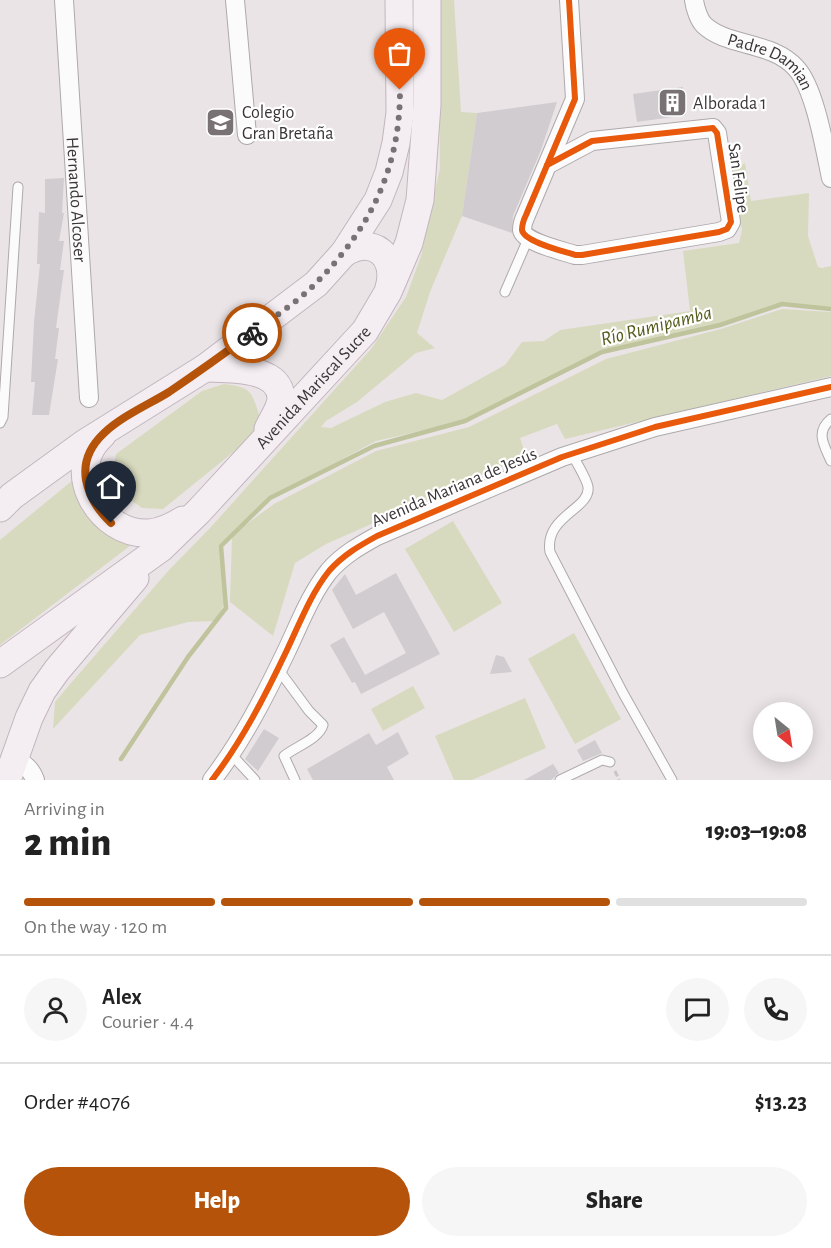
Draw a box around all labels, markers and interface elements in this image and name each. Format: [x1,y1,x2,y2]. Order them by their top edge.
pin [374,28,425,90]
street label: Padre Damian [725,31,816,93]
icon: bag [383,37,416,70]
building icon: Alborada 1 [656,87,688,119]
place label: Alborada 1 [693,95,767,113]
place label: Colegio Gran Bretaña [242,104,334,143]
school or university icon: Colegio Gran Bretaña [205,106,237,138]
street label: Hernando Alcoser [63,137,88,263]
street label: San Felipe [724,142,752,214]
water label: Río Rumipamba [599,302,714,349]
courier [222,303,282,363]
icon: bike [236,317,269,350]
street label: Avenida Mariscal Sucre [253,323,375,453]
street label: Avenida Mariana de Jesús [369,445,540,531]
pin [85,461,136,523]
icon: home [94,470,127,503]
north arrow [753,702,813,762]
map controls [753,702,813,762]
text: Arriving in [24,799,105,819]
text: 19:03–19:08 [706,820,807,842]
text: 2 min [24,824,111,863]
text: On the way · 120 m [24,917,167,937]
button: person [24,978,87,1041]
button: chat [666,978,729,1041]
button: phone [744,978,807,1041]
text: Alex [102,986,142,1008]
text: Courier · 4.4 [102,1012,194,1032]
text: Order #4076 [24,1091,130,1113]
text: $13.23 [755,1091,807,1113]
button: Help [24,1167,410,1236]
button: Share [422,1167,807,1236]

